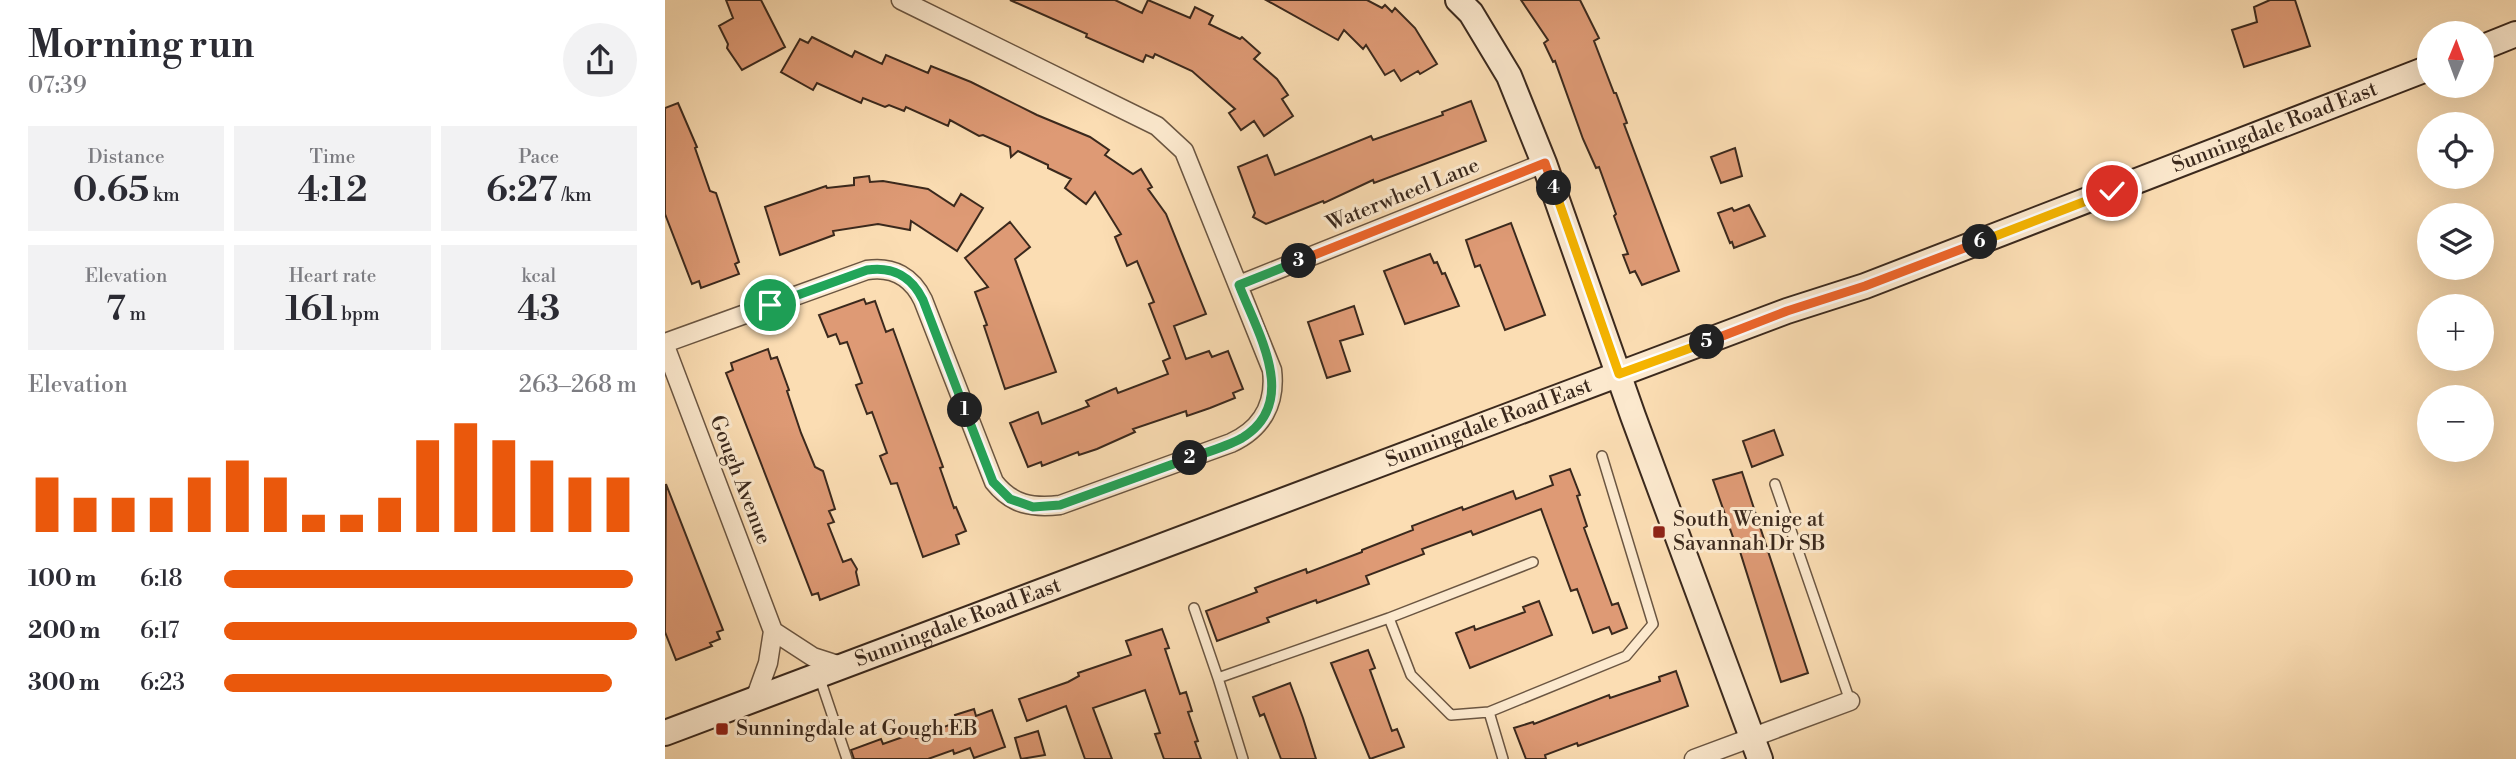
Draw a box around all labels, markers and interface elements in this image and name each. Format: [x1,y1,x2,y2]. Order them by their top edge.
north arrow [2417,21,2494,98]
map controls [2417,21,2494,462]
text: Morning run [28,22,254,69]
button: share [563,23,637,97]
text: 07:39 [28,72,87,100]
street label: Sunningdale Road East [2168,76,2382,179]
button: locate [2417,112,2494,189]
text: Distance [88,145,165,169]
text: Time [310,145,355,169]
text: Pace [518,145,559,169]
street label: Waterwheel Lane [1322,153,1483,238]
pin [2082,161,2142,221]
text: 0.65 [73,169,149,212]
text: 4:12 [298,169,367,212]
text: 6:27 [486,169,558,212]
pin: 4 [1537,170,1571,206]
icon: check [2093,172,2131,210]
text: 4 [1547,175,1560,199]
text: km [149,183,180,207]
text: /km [558,183,592,207]
button: layers [2417,203,2494,280]
pin: 6 [1963,224,1997,260]
text: 6 [1974,229,1985,253]
pin: 3 [1281,244,1317,278]
text: 3 [1293,248,1304,272]
text: Elevation [85,264,167,288]
text: Heart rate [289,264,376,288]
text: kcal [522,264,556,288]
pin [740,275,800,335]
icon: arrive [751,286,789,324]
text: 7 [106,288,126,331]
text: 161 [285,288,337,331]
text: 43 [517,288,560,331]
button: + [2417,294,2494,371]
text: m [126,302,146,326]
text: bpm [337,302,380,326]
pin: 5 [1689,324,1725,360]
text: 5 [1701,329,1712,353]
text: Elevation [28,371,128,399]
text: 263–268 m [519,371,637,399]
street label: Sunningdale Road East [1382,372,1596,474]
button: − [2417,385,2494,462]
pin: 1 [947,392,983,428]
text: 1 [960,397,969,421]
street label: Gough Avenue [703,412,777,548]
pin: 2 [1173,440,1207,476]
text: 2 [1184,445,1195,469]
place label: South Wenige at Savannah Dr SB [1673,507,1826,557]
marker: South Wenige at Savannah Dr SB [1651,524,1667,540]
text: 100 m [28,565,96,593]
text: 6:18 [140,565,183,593]
street label: Sunningdale Road East [851,572,1065,673]
text: 200 m [28,617,100,645]
text: 6:17 [140,617,179,645]
text: 300 m [28,669,100,697]
text: 6:23 [140,669,185,697]
place label: Sunningdale at Gough EB [736,716,978,742]
marker: Sunningdale at Gough EB [714,721,730,737]

